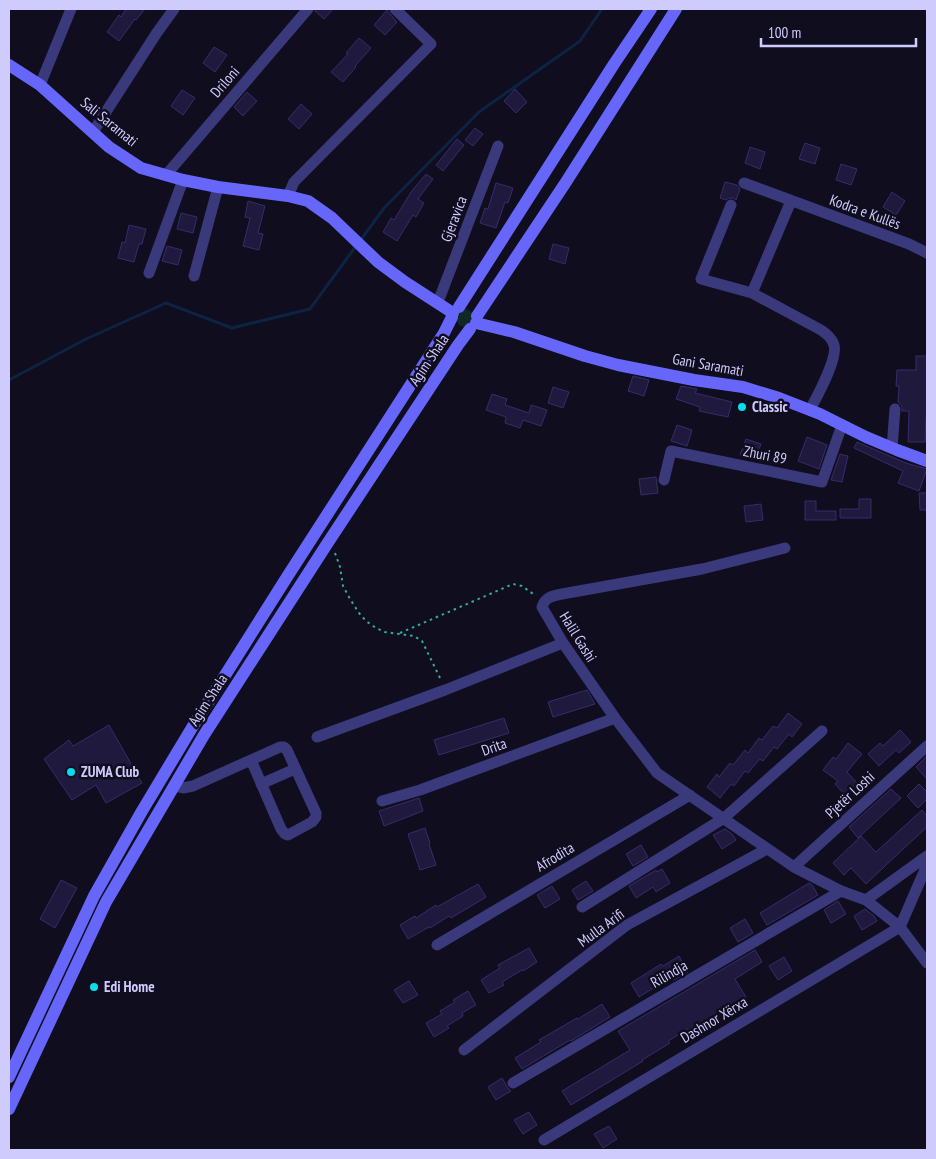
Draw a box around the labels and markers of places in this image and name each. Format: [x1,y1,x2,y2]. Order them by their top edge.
place label: Classic [752,397,789,416]
marker: Classic [736,401,748,413]
place label: ZUMA Club [81,762,139,781]
marker: ZUMA Club [65,766,77,778]
place label: Edi Home [104,977,155,996]
marker: Edi Home [88,981,100,993]

